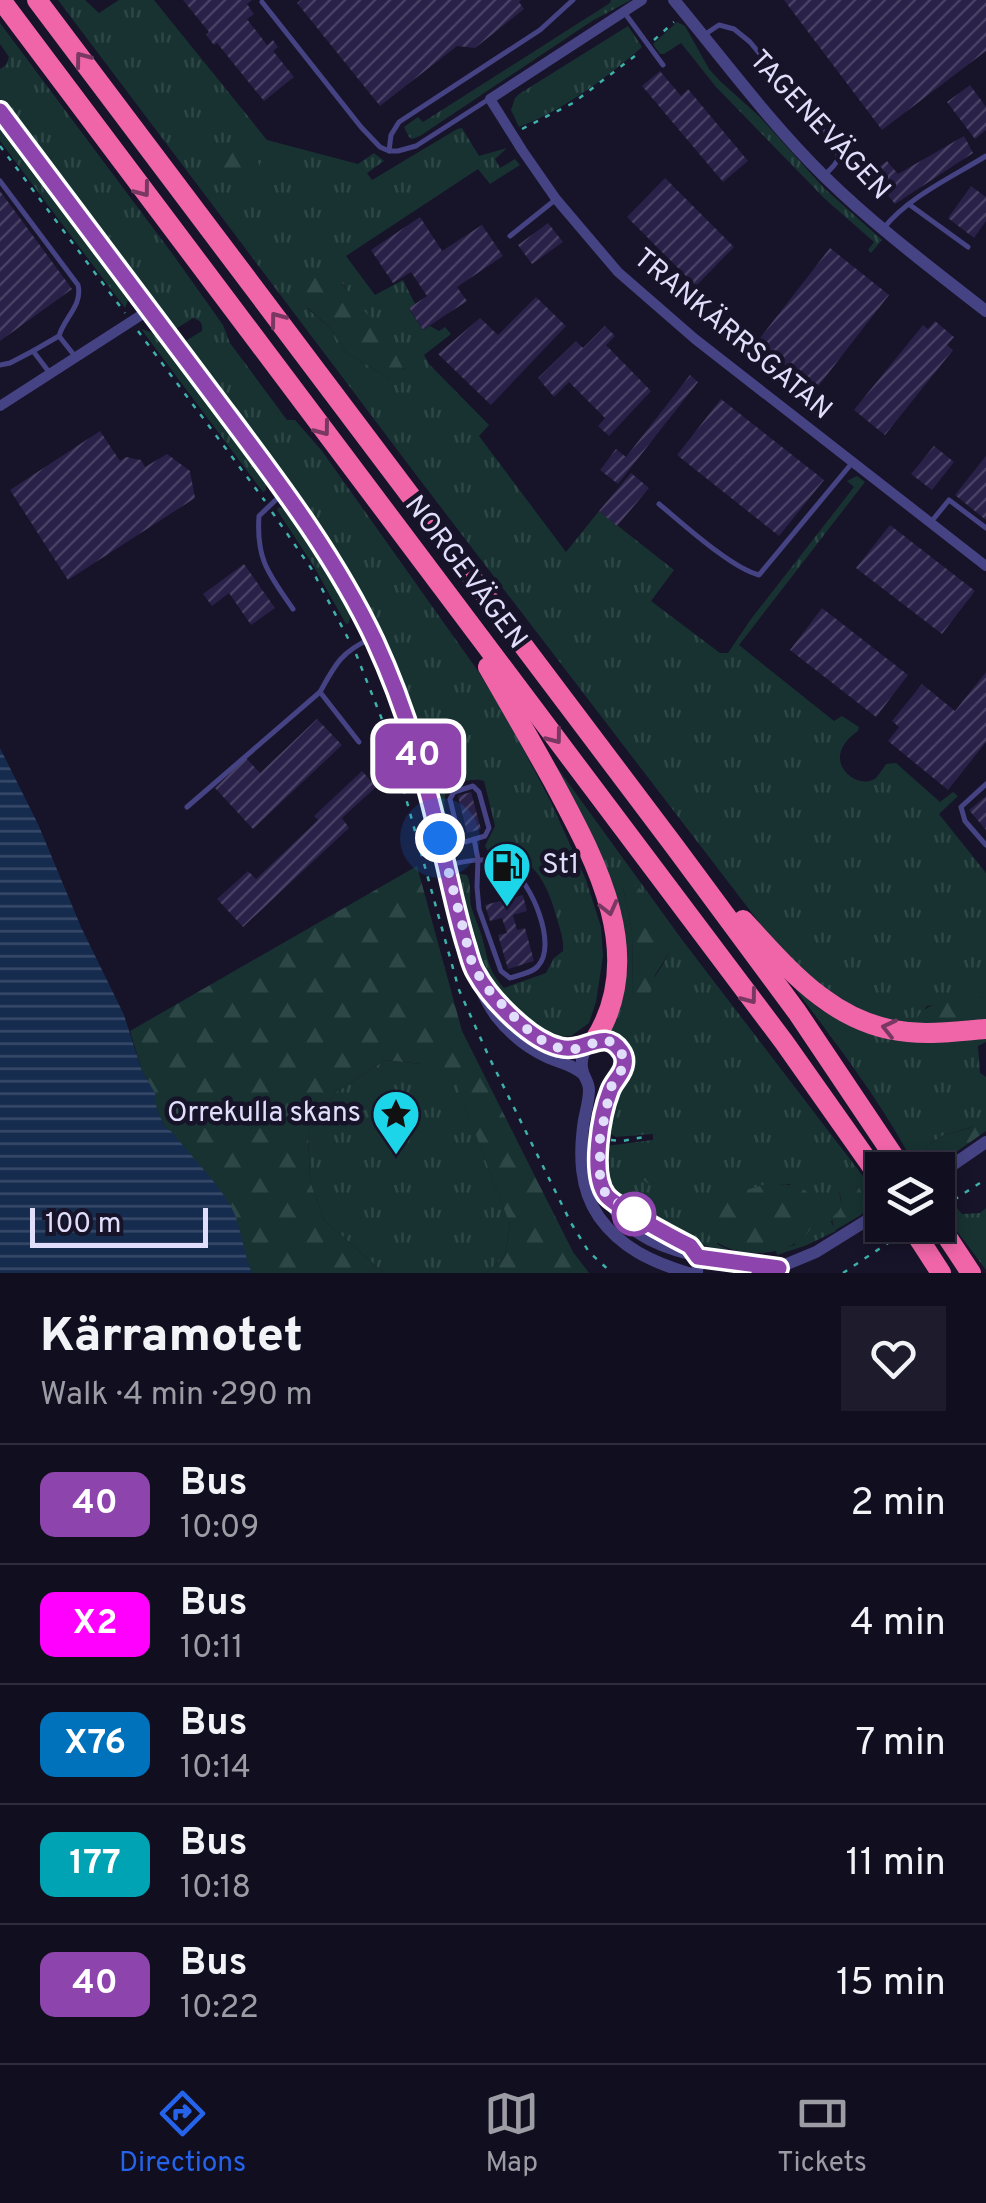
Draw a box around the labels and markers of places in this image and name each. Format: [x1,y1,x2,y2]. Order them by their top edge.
fuel station icon: St1 [481,840,533,908]
place label: St1 [542,848,580,884]
place icon: Orrekulla skans [370,1088,422,1156]
place label: Orrekulla skans [167,1096,361,1132]
unlabelled marker [613,1193,655,1235]

